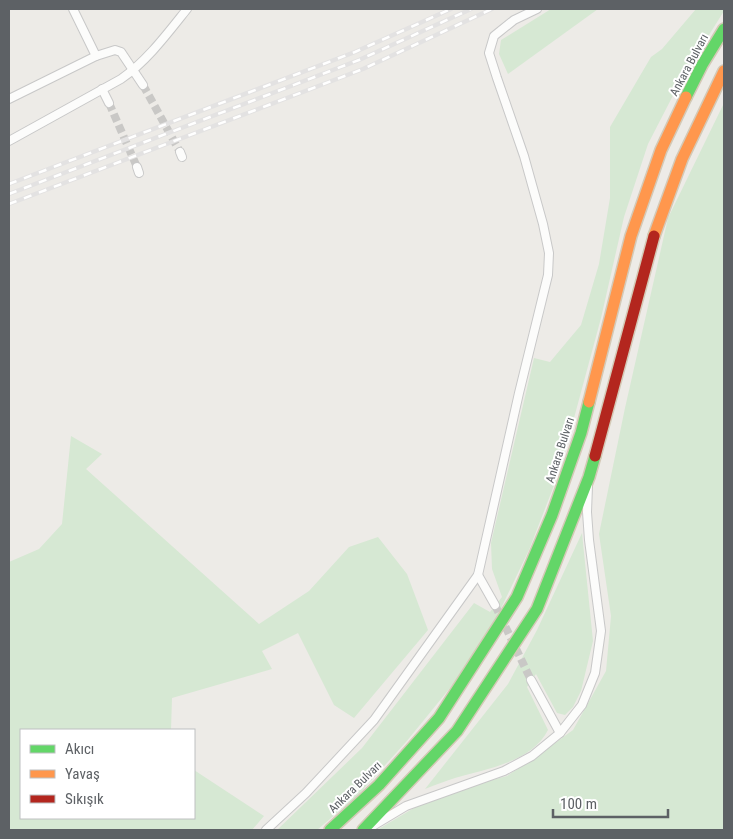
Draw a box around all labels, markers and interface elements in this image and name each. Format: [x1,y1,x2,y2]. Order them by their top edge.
street label: Ankara Bulvarı [667,32,711,98]
street label: Ankara Bulvarı [543,415,577,485]
legend [20,729,195,819]
text: Akıcı [65,740,94,758]
street label: Ankara Bulvarı [326,758,384,816]
text: Yavaş [65,765,100,783]
scale bar [553,786,668,818]
text: Sıkışık [65,790,104,808]
text: 100 m [560,795,597,813]

